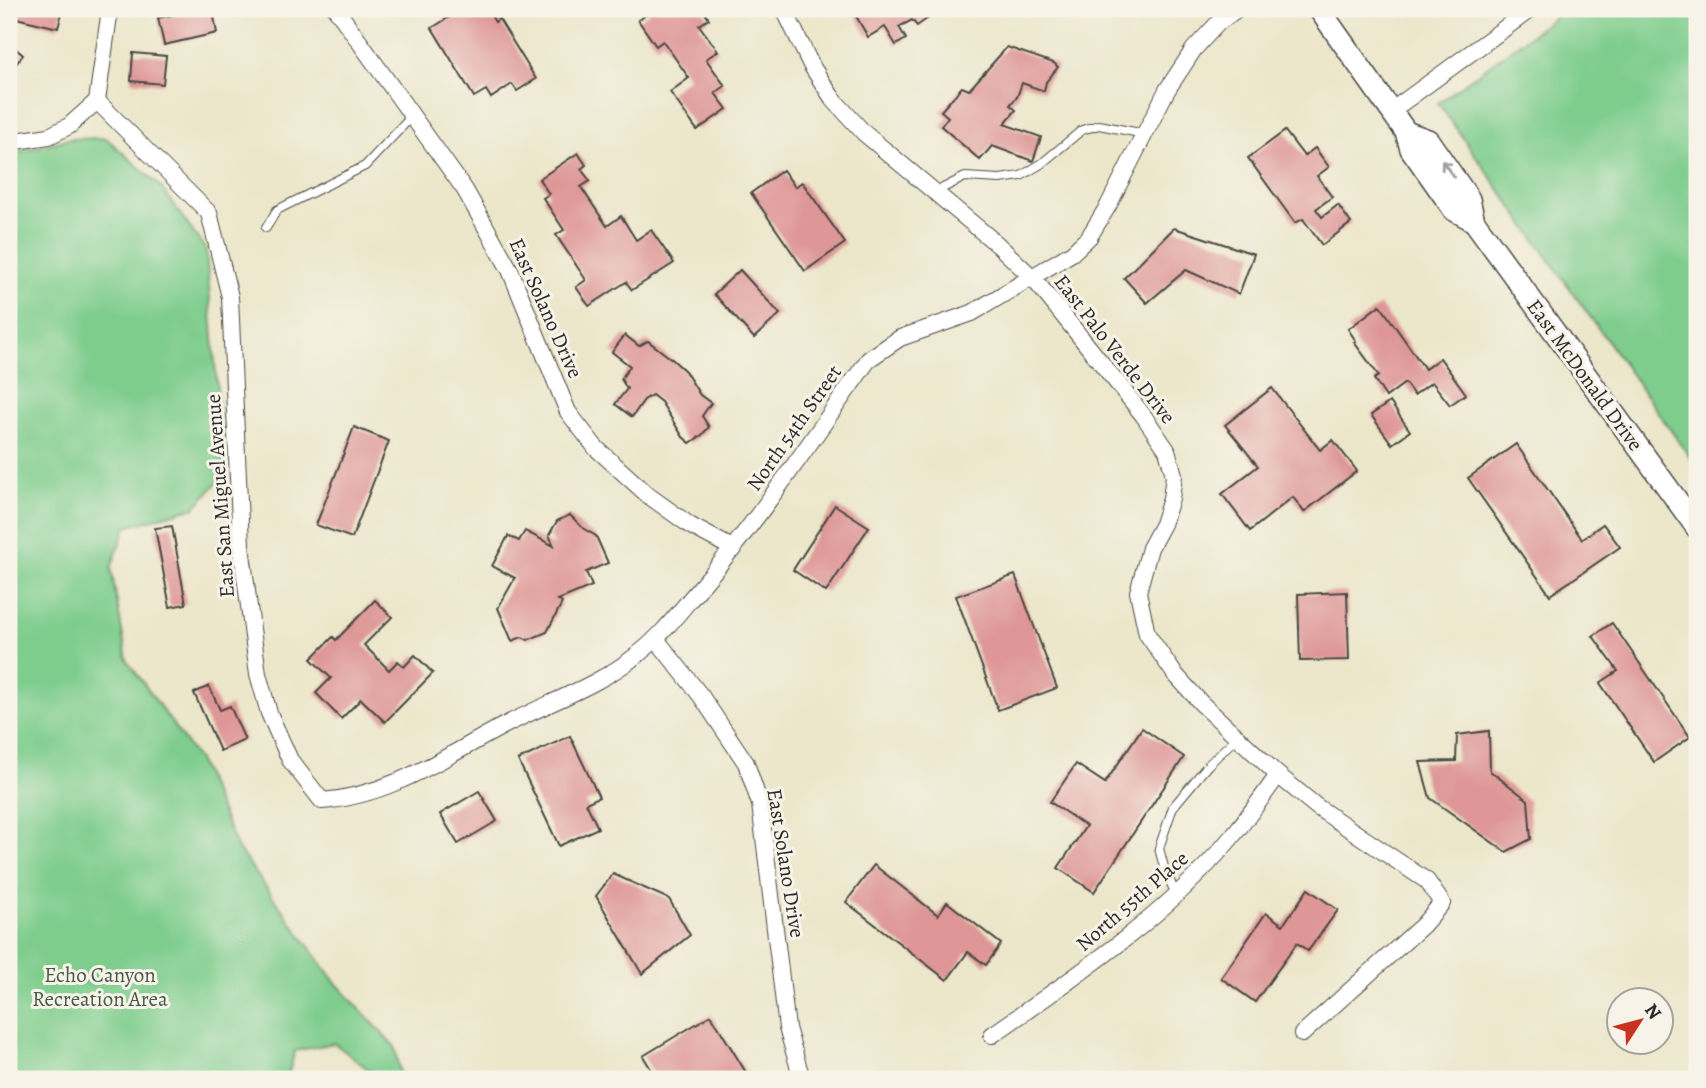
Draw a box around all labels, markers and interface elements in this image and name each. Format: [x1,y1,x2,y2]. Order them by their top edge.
one-way arrow [1441,160,1455,179]
street label: East Solano Drive [503,233,589,383]
street label: East Palo Verde Drive [1048,268,1182,430]
street label: East McDonald Drive [1520,293,1650,457]
street label: North 54th Street [740,359,848,497]
street label: East San Miguel Avenue [199,393,241,599]
street label: East Solano Drive [760,786,812,940]
street label: North 55th Place [1070,844,1194,958]
park label: Echo Canyon Recreation Area [32,961,168,1013]
north arrow [1604,986,1674,1056]
text: N [1638,998,1668,1025]

